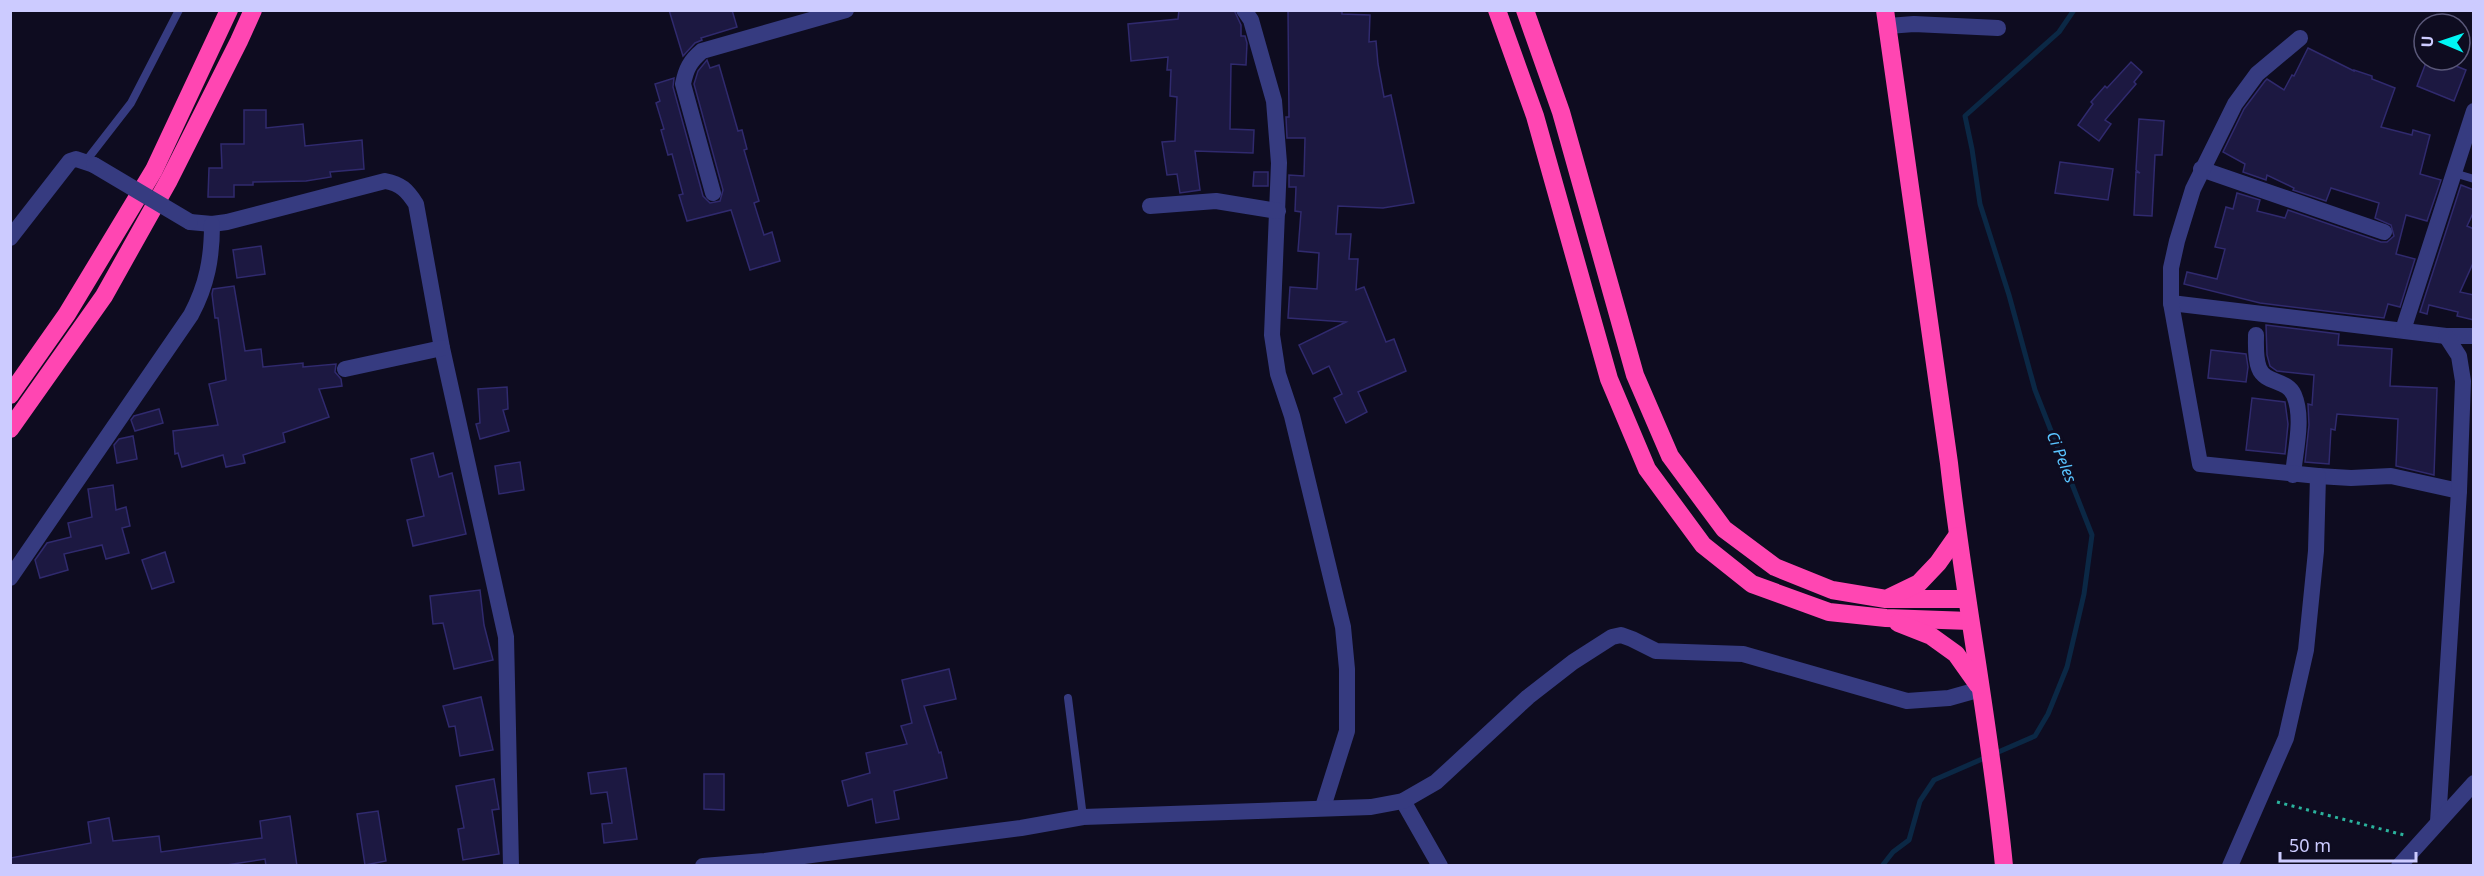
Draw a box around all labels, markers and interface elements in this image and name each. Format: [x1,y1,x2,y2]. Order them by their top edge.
north arrow [2412,12,2472,72]
text: U [2416,35,2438,48]
water label: Ci Peles [2042,428,2082,486]
scale bar [2280,825,2416,863]
text: 50 m [2289,833,2331,857]

